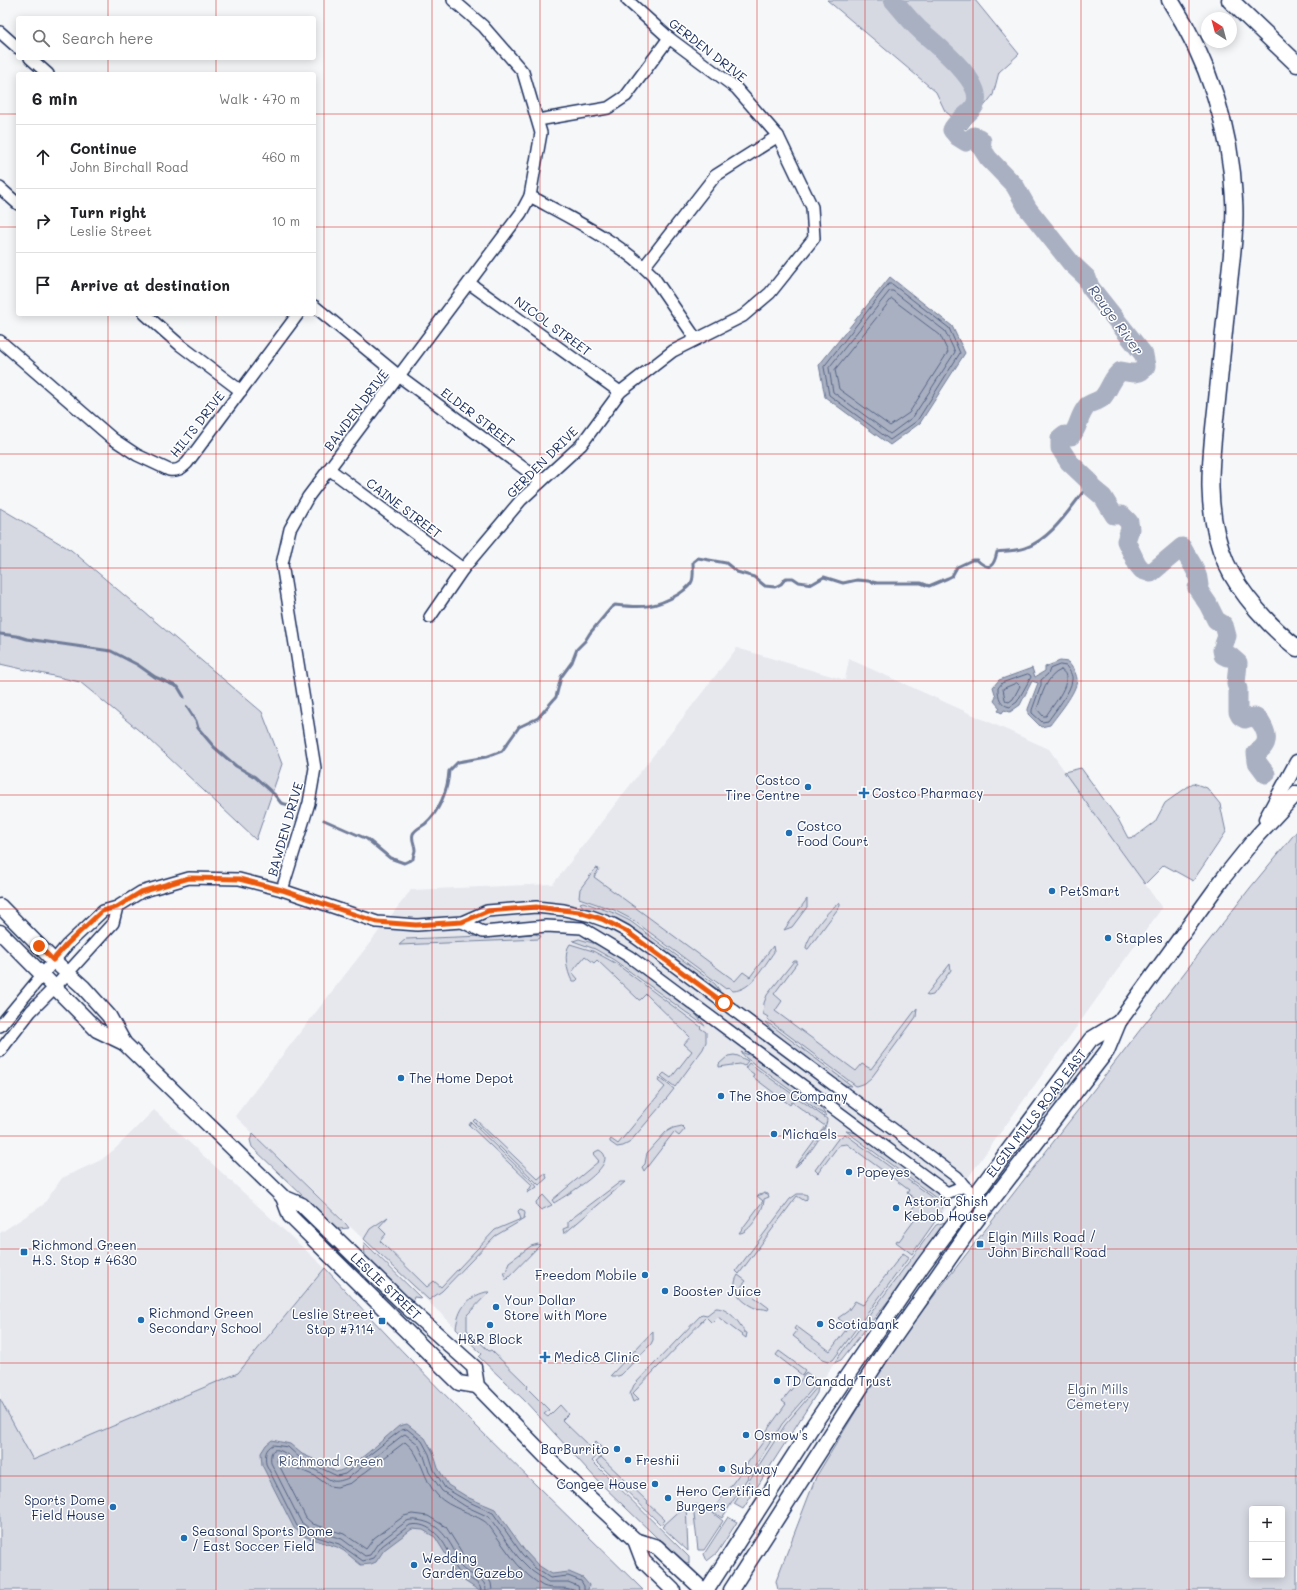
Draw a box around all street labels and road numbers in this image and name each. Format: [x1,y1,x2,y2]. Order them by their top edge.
street label: GERDEN DRIVE [666,14,751,85]
street label: NICOL STREET [512,292,595,359]
street label: BAWDEN DRIVE [320,366,392,454]
street label: ELDER STREET [438,383,519,450]
street label: HILTS DRIVE [165,387,228,460]
street label: GERDEN DRIVE [502,422,581,501]
street label: CAINE STREET [363,474,445,542]
street label: BAWDEN DRIVE [263,780,306,878]
street label: ELGIN MILLS ROAD EAST [982,1045,1089,1180]
street label: LESLIE STREET [347,1248,425,1323]

